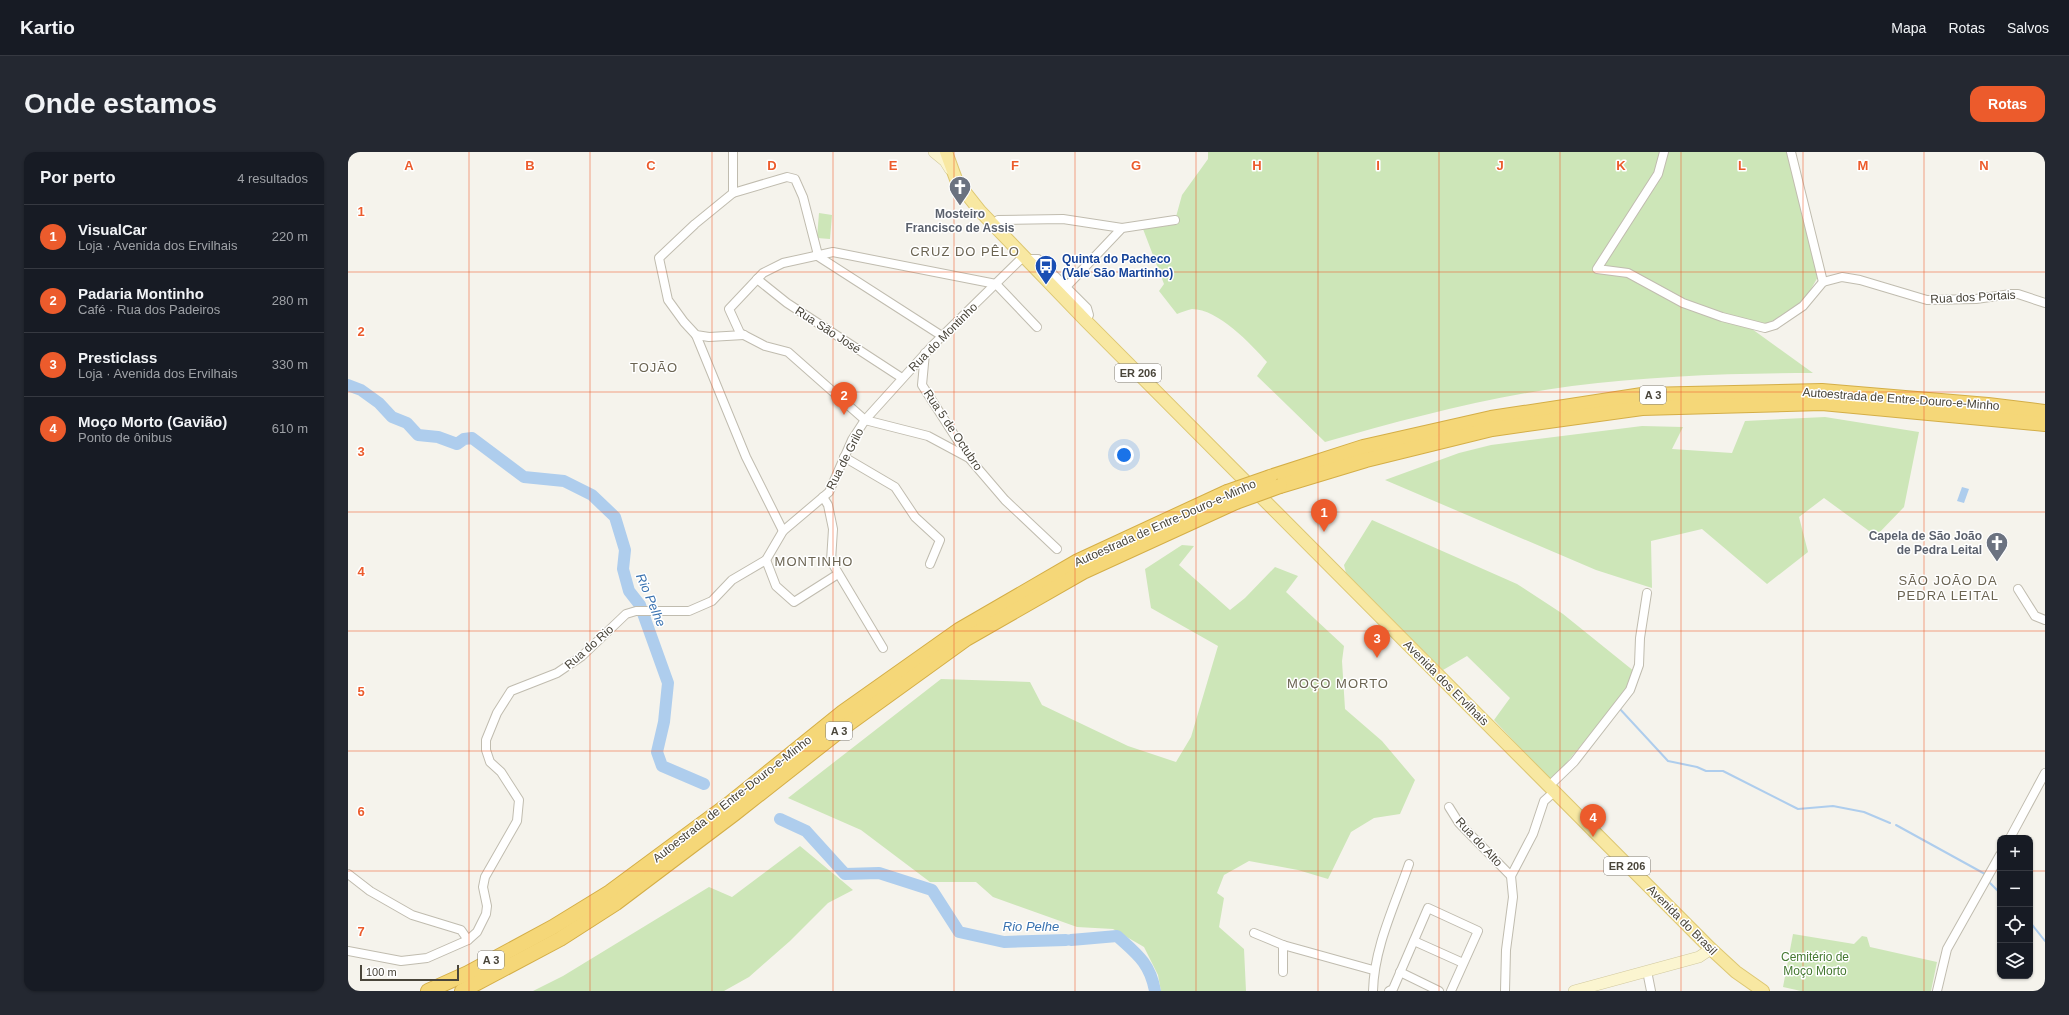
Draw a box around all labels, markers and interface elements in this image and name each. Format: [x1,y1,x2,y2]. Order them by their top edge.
text: Kartio [20,17,75,38]
text: Mapa [1891,20,1926,36]
text: Rotas [1948,20,1985,36]
text: Salvos [2007,20,2049,36]
button: Rotas [1970,86,2045,122]
text: Onde estamos [24,88,217,119]
text: A [404,158,414,173]
text: B [525,158,535,173]
text: C [646,158,656,173]
text: D [767,158,777,173]
text: E [889,158,898,173]
text: F [1011,158,1019,173]
text: G [1131,158,1141,173]
text: H [1252,158,1262,173]
text: I [1376,158,1380,173]
text: J [1496,158,1504,173]
text: K [1616,158,1626,173]
text: L [1738,158,1746,173]
text: M [1858,158,1868,173]
text: N [1979,158,1989,173]
text: Por perto [40,168,116,187]
text: 4 resultados [237,171,308,186]
church icon: Mosteiro Francisco de Assis [947,174,973,207]
text: 1 [357,204,365,219]
place label: Mosteiro Francisco de Assis [906,207,1015,235]
text: VisualCar [78,221,147,238]
text: 1 [49,229,57,244]
text: 220 m [272,229,308,244]
text: Loja · Avenida dos Ervilhais [78,238,237,253]
district label: CRUZ DO PÊLO [910,244,1020,259]
place label: Quinta do Pacheco (Vale São Martinho) [1062,252,1173,280]
bus stop icon: Quinta do Pacheco (Vale São Martinho) [1033,253,1059,286]
text: Padaria Montinho [78,285,204,302]
street label: Rua dos Portais [1930,288,2016,306]
text: 2 [49,293,57,308]
text: 280 m [272,293,308,308]
street label: Rua do Montinho [906,300,980,374]
text: Café · Rua dos Padeiros [78,302,220,317]
street label: Rua São José [793,304,864,357]
text: 2 [357,324,365,339]
text: Presticlass [78,349,157,366]
text: 3 [49,357,57,372]
text: 330 m [272,357,308,372]
district label: TOJÃO [630,360,678,375]
road number: ER 206 [1115,364,1161,382]
text: Loja · Avenida dos Ervilhais [78,366,237,381]
pin: 2 [831,382,857,415]
street label: Autoestrada de Entre-Douro-e-Minho [1802,385,2000,413]
road number: A 3 [1640,386,1666,404]
street label: Rua 5 de Octubro [921,387,985,473]
text: Moço Morto (Gavião) [78,413,227,430]
text: 4 [49,421,57,436]
text: 610 m [272,421,308,436]
street label: Rua de Grilo [823,426,867,492]
text: Ponto de ônibus [78,430,172,445]
text: 3 [357,444,365,459]
your location [1114,445,1134,465]
street label: Autoestrada de Entre-Douro-e-Minho [1072,476,1258,570]
pin: 1 [1311,499,1337,532]
place label: Capela de São João de Pedra Leital [1869,529,1982,557]
church icon: Capela de São João de Pedra Leital [1984,530,2010,563]
district label: MONTINHO [775,554,853,569]
text: 4 [357,564,365,579]
water label: Rio Pelhe [633,571,669,629]
district label: SÃO JOÃO DA PEDRA LEITAL [1897,573,1999,603]
street label: Rua do Rio [562,622,616,672]
pin: 3 [1364,625,1390,658]
street label: Avenida dos Ervilhais [1401,638,1491,728]
district label: MOÇO MORTO [1287,676,1389,691]
text: 5 [357,684,365,699]
road number: A 3 [826,722,852,740]
street label: Autoestrada de Entre-Douro-e-Minho [650,733,814,865]
text: 6 [357,804,365,819]
pin: 4 [1580,804,1606,837]
street label: Rua do Alto [1453,815,1505,870]
map controls [1997,835,2033,979]
button: + [1997,835,2033,871]
road number: ER 206 [1604,857,1650,875]
button: − [1997,871,2033,907]
street label: Avenida do Brasil [1644,882,1720,958]
button: locate [1997,907,2033,943]
water label: Rio Pelhe [1003,919,1059,934]
text: 7 [357,924,365,939]
button: layers [1997,943,2033,979]
park label: Cemitério de Moço Morto [1781,950,1849,978]
road number: A 3 [478,951,504,969]
scale bar [360,963,459,982]
text: 100 m [366,966,397,978]

